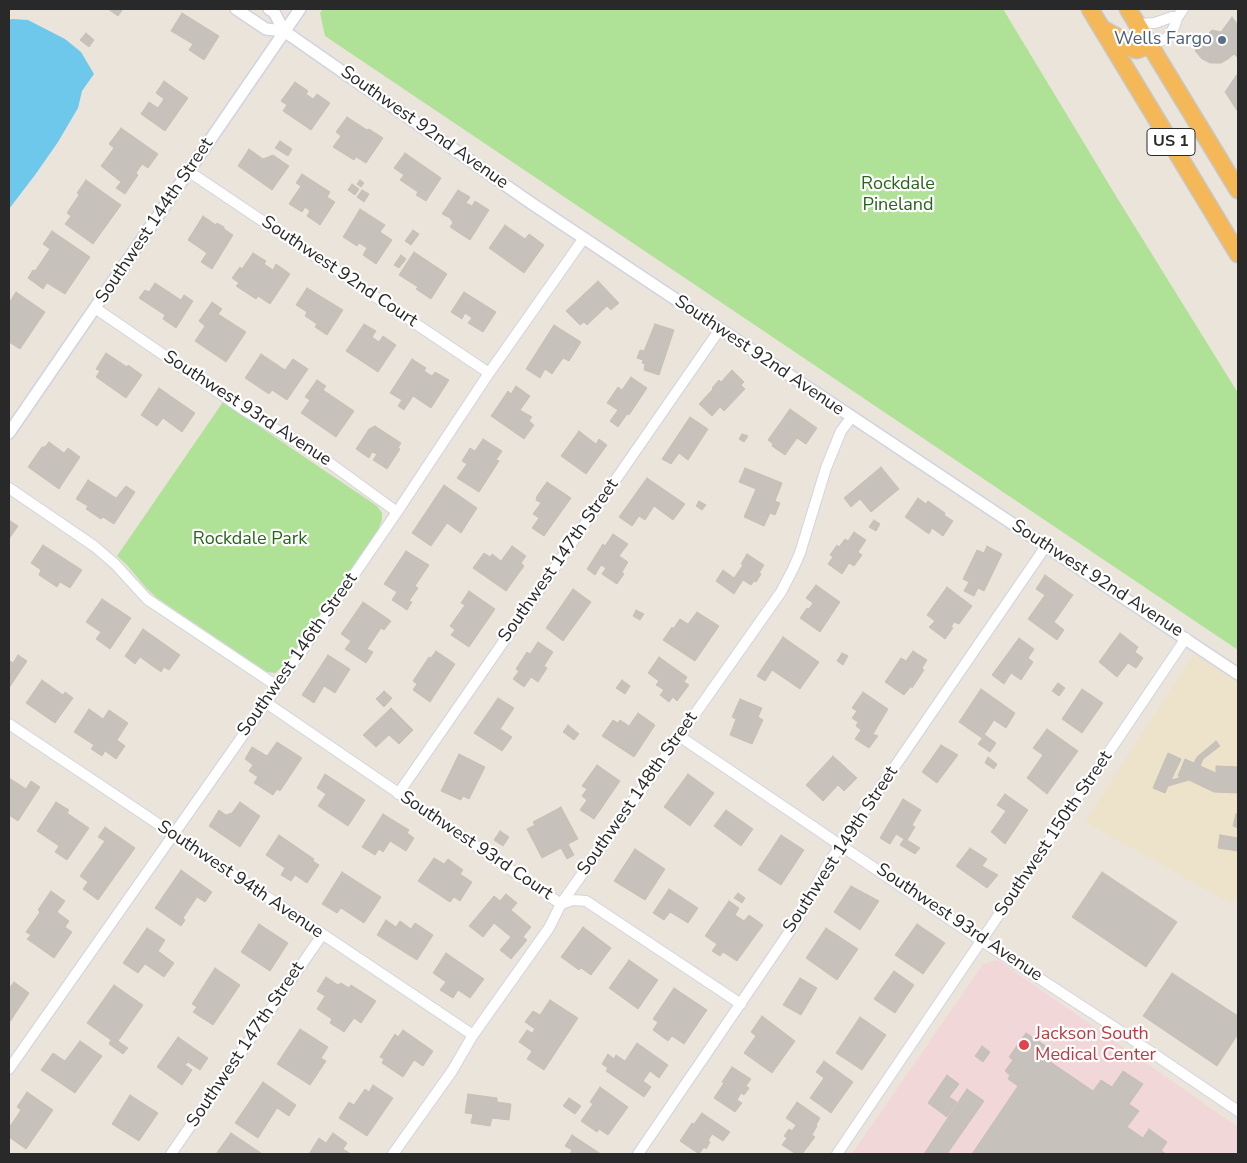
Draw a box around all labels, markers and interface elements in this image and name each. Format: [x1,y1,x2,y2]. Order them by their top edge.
place label: Wells Fargo [1114,29,1212,51]
marker: Wells Fargo [1216,34,1228,46]
street label: Southwest 92nd Avenue [336,62,512,194]
road number: US 1 [1147,128,1195,156]
street label: Southwest 144th Street [92,134,218,308]
park label: Rockdale Pineland [861,174,935,216]
street label: Southwest 92nd Court [257,212,421,332]
street label: Southwest 92nd Avenue [670,291,848,421]
street label: Southwest 93rd Avenue [159,347,335,471]
street label: Southwest 147th Street [494,475,624,647]
street label: Southwest 92nd Avenue [1007,516,1187,642]
park label: Rockdale Park [193,529,307,551]
street label: Southwest 146th Street [233,569,363,741]
street label: Southwest 148th Street [573,708,703,880]
street label: Southwest 150th Street [991,747,1117,921]
street label: Southwest 149th Street [779,763,903,937]
street label: Southwest 93rd Court [396,787,556,905]
street label: Southwest 94th Avenue [153,816,327,944]
street label: Southwest 93rd Avenue [872,859,1046,987]
street label: Southwest 147th Street [183,958,309,1132]
place label: Jackson South Medical Center [1035,1024,1156,1066]
marker: Jackson South Medical Center [1017,1038,1031,1052]

